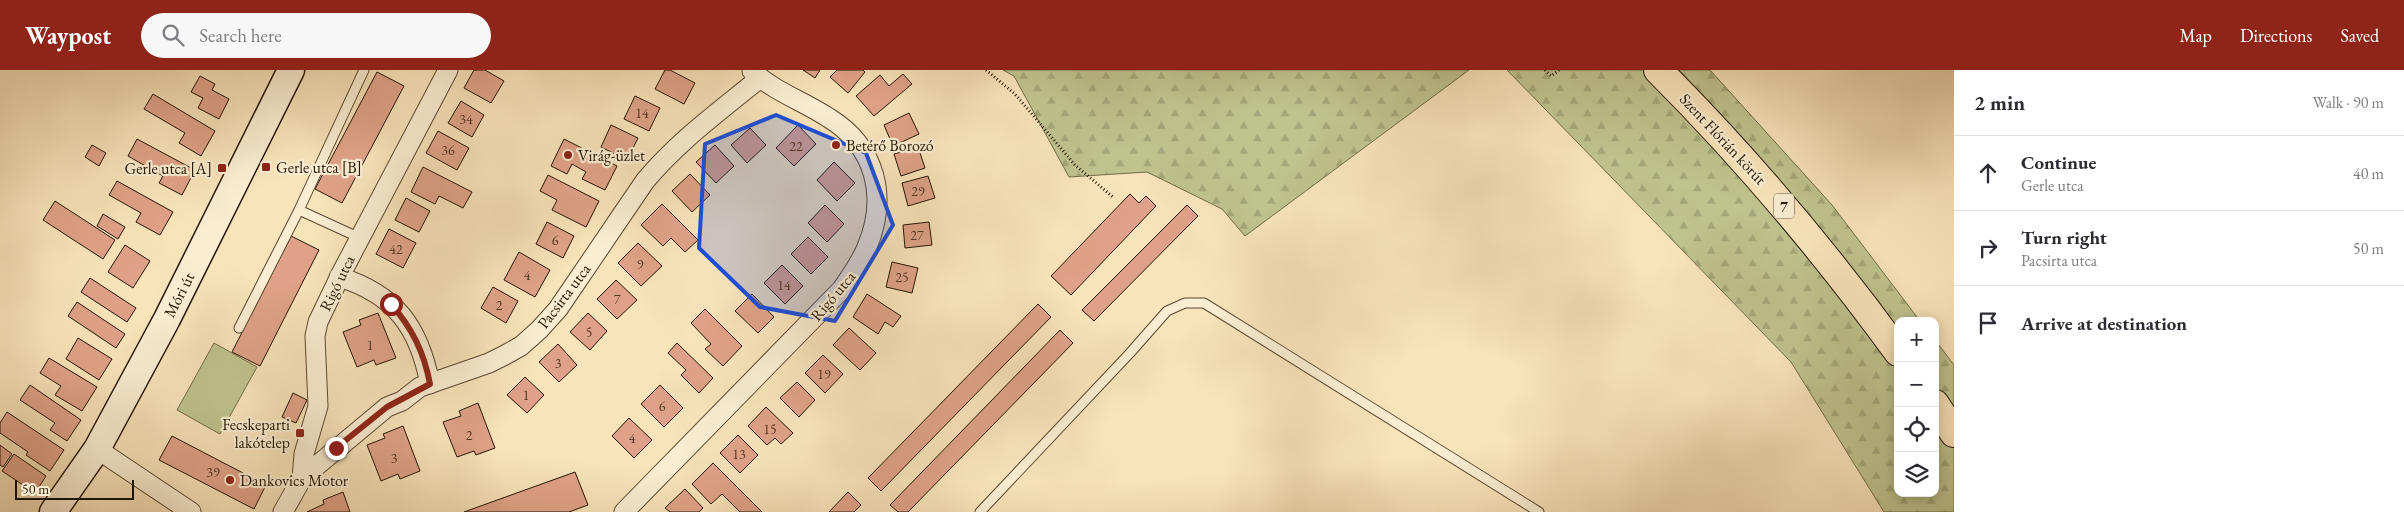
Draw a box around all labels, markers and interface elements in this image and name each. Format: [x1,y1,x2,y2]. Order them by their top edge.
search box [141,13,491,58]
text: Waypost [25,20,111,51]
icon: search [159,21,187,49]
text: Search here [199,23,282,48]
text: Map [2180,24,2212,47]
text: Directions [2240,24,2312,47]
text: Saved [2340,24,2379,47]
street label: Szent Flórián körút [1675,89,1771,189]
text: 2 min [1974,89,2025,116]
text: Walk · 90 m [2313,92,2384,113]
house number: 14 [635,104,649,122]
house number: 34 [459,110,473,128]
place label: Betérő Borozó [846,135,934,156]
house number: 22 [789,137,803,155]
marker: Betérő Borozó [830,139,842,151]
house number: 36 [441,141,455,159]
place label: Virág-üzlet [578,145,645,166]
marker: Virág-üzlet [562,149,574,161]
text: Continue [2021,150,2096,175]
place label: Gerle utca [B] [276,157,362,178]
place label: Gerle utca [A] [124,158,212,179]
icon: ahead [1974,159,2002,187]
marker: Gerle utca [B] [260,161,272,173]
marker: Gerle utca [A] [216,162,228,174]
text: 40 m [2353,163,2384,184]
text: Gerle utca [2021,175,2084,196]
house number: 29 [911,182,925,200]
road number: 7 [1774,194,1794,218]
text: Turn right [2021,225,2107,250]
house number: 27 [910,226,924,244]
house number: 6 [552,231,559,249]
icon: right [1974,234,2002,262]
text: 50 m [2353,238,2384,259]
house number: 42 [389,240,403,258]
text: Pacsirta utca [2021,250,2097,271]
street label: Rigó utca [315,251,360,314]
house number: 9 [637,255,644,273]
street label: Pacsirta utca [533,259,596,333]
house number: 4 [524,266,531,284]
street label: Rigó utca [806,266,861,326]
house number: 25 [895,268,909,286]
street label: Móri út [159,269,199,321]
house number: 14 [777,276,791,294]
house number: 7 [614,290,621,308]
route start [380,293,403,316]
house number: 2 [496,296,503,314]
icon: arrive [1974,309,2002,337]
text: Arrive at destination [2021,311,2187,336]
map controls [1894,317,1939,497]
button: + [1894,317,1939,362]
house number: 5 [586,323,592,341]
house number: 1 [367,336,373,354]
house number: 3 [555,354,562,372]
button: − [1894,362,1939,407]
house number: 19 [817,365,831,383]
house number: 1 [523,386,529,404]
house number: 6 [659,397,666,415]
button: locate [1894,407,1939,452]
place label: Fecskeparti lakótelep [222,414,290,453]
house number: 15 [763,420,777,438]
house number: 2 [466,426,473,444]
marker: Fecskeparti lakótelep [294,427,306,439]
house number: 4 [629,429,636,447]
route end [325,437,348,460]
house number: 13 [732,445,746,463]
house number: 3 [391,449,398,467]
button: layers [1894,452,1939,497]
house number: 39 [206,463,220,481]
place label: Dankovics Motor [240,470,349,491]
marker: Dankovics Motor [224,474,236,486]
scale bar [15,477,134,500]
text: 50 m [22,480,49,498]

